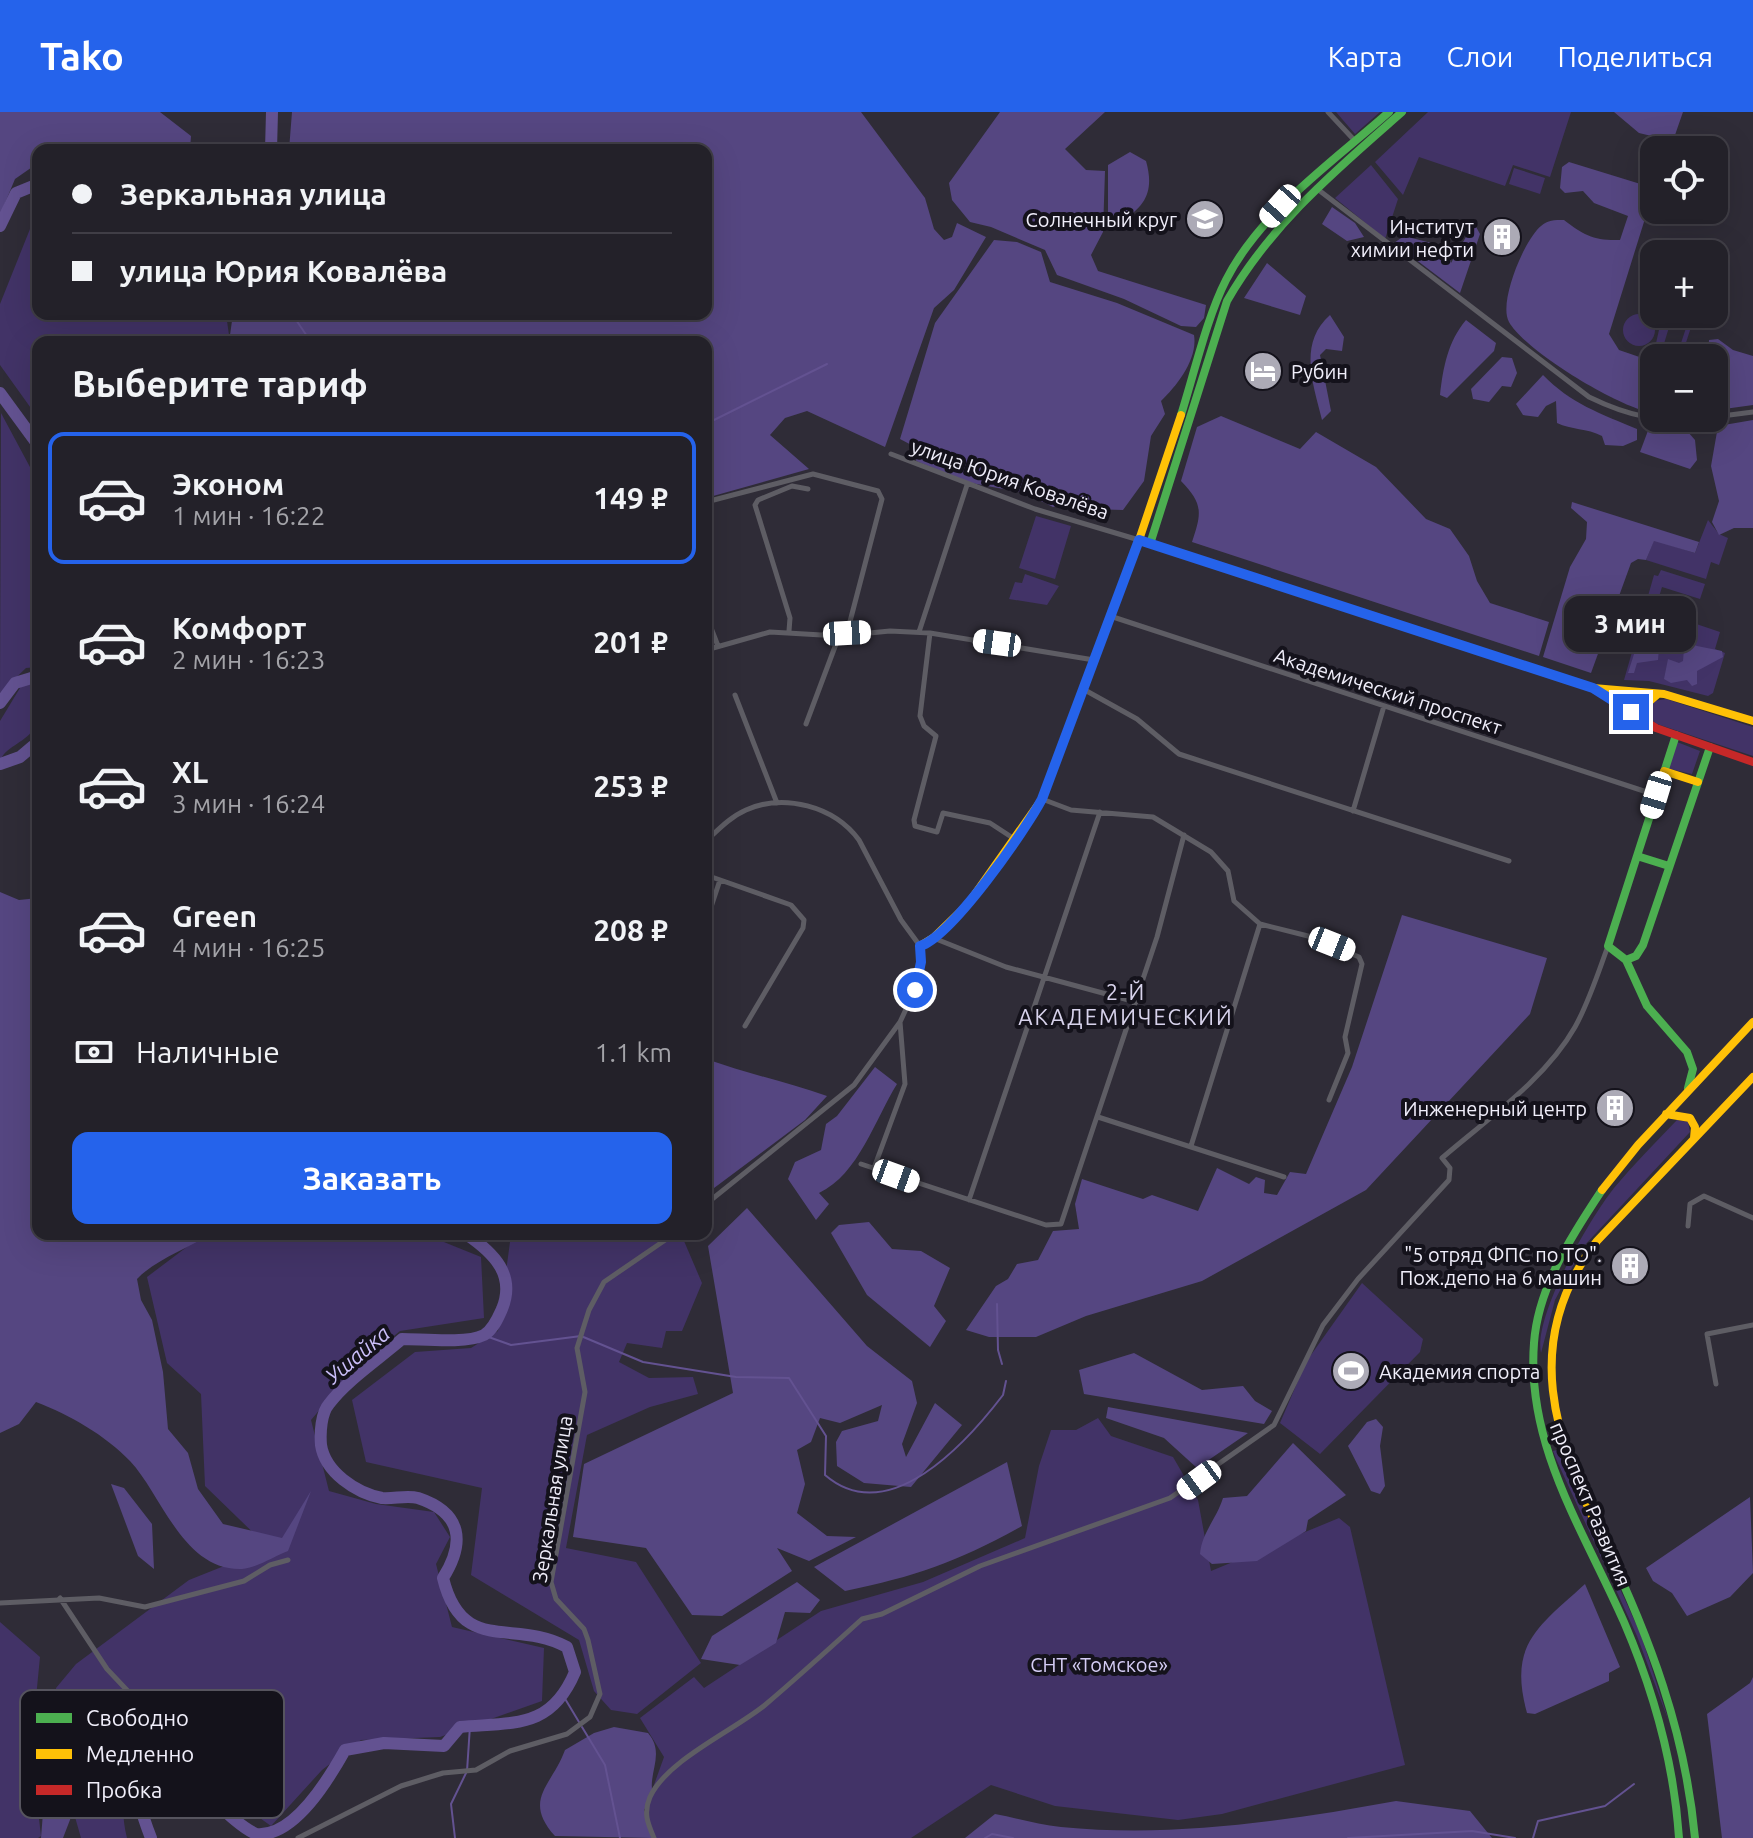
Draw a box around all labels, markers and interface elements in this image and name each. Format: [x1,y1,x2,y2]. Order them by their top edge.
text: Tako [40,35,124,77]
text: Карта [1328,41,1402,72]
text: Слои [1446,41,1513,72]
text: Поделиться [1557,41,1713,72]
map controls [1640,136,1728,432]
button: locate [1640,136,1728,224]
text: Зеркальная улица [120,177,387,211]
car [1255,180,1305,232]
school or university icon: Солнечный круг [1184,198,1226,240]
place label: Солнечный круг [1025,208,1177,231]
place label: Институт химии нефти [1351,215,1474,261]
building icon: Институт химии нефти [1481,216,1523,258]
button: + [1640,240,1728,328]
text: улица Юрия Ковалёва [120,254,447,288]
button: − [1640,344,1728,432]
hotel icon: Рубин [1242,350,1284,392]
place label: Рубин [1291,360,1348,383]
text: Выберите тариф [72,363,368,404]
street label: улица Юрия Ковалёва [908,434,1112,524]
icon: car [76,462,148,534]
text: Эконом [172,467,284,501]
text: 149 ₽ [593,481,668,515]
text: 1 мин · 16:22 [172,501,325,530]
callout: 3 мин [1565,596,1697,652]
icon: car [76,606,148,678]
text: 3 мин [1594,609,1666,638]
text: Комфорт [172,611,306,645]
car [822,620,872,646]
text: 201 ₽ [593,625,668,659]
car [972,628,1022,658]
street label: Академический проспект [1271,643,1505,739]
text: 2 мин · 16:23 [172,645,325,674]
route end [1613,694,1649,730]
icon: car [76,750,148,822]
text: XL [172,755,208,789]
text: 253 ₽ [593,769,668,803]
car [1638,769,1674,821]
text: 3 мин · 16:24 [172,789,325,818]
icon: car [76,894,148,966]
text: Green [172,899,257,933]
text: 208 ₽ [593,913,668,947]
car [1305,924,1359,964]
text: 4 мин · 16:25 [172,933,325,962]
route start [897,972,933,1008]
district label: 2-Й АКАДЕМИЧЕСКИЙ [1018,979,1234,1029]
icon: cash [72,1030,116,1074]
text: Наличные [136,1035,280,1069]
text: 1.1 km [595,1038,672,1067]
building icon: Инженерный центр [1594,1087,1636,1129]
place label: Инженерный центр [1403,1097,1587,1120]
button: Заказать [72,1132,672,1224]
car [869,1157,923,1195]
place label: "5 отряд ФПС по ТО". Пож.депо на 6 машин [1399,1243,1602,1289]
building icon: "5 отряд ФПС по ТО". Пож.депо на 6 машин [1609,1245,1651,1287]
water label: Ушайка [319,1320,394,1389]
sports icon: Академия спорта [1330,1350,1372,1392]
place label: Академия спорта [1379,1360,1540,1383]
street label: Зеркальная улица [527,1414,577,1584]
street label: проспект Развития [1546,1418,1636,1590]
car [1173,1456,1225,1504]
park label: СНТ «Томское» [1030,1653,1168,1676]
legend [20,1690,284,1818]
text: Свободно [86,1705,189,1730]
text: Медленно [86,1741,194,1766]
text: Пробка [86,1777,162,1802]

